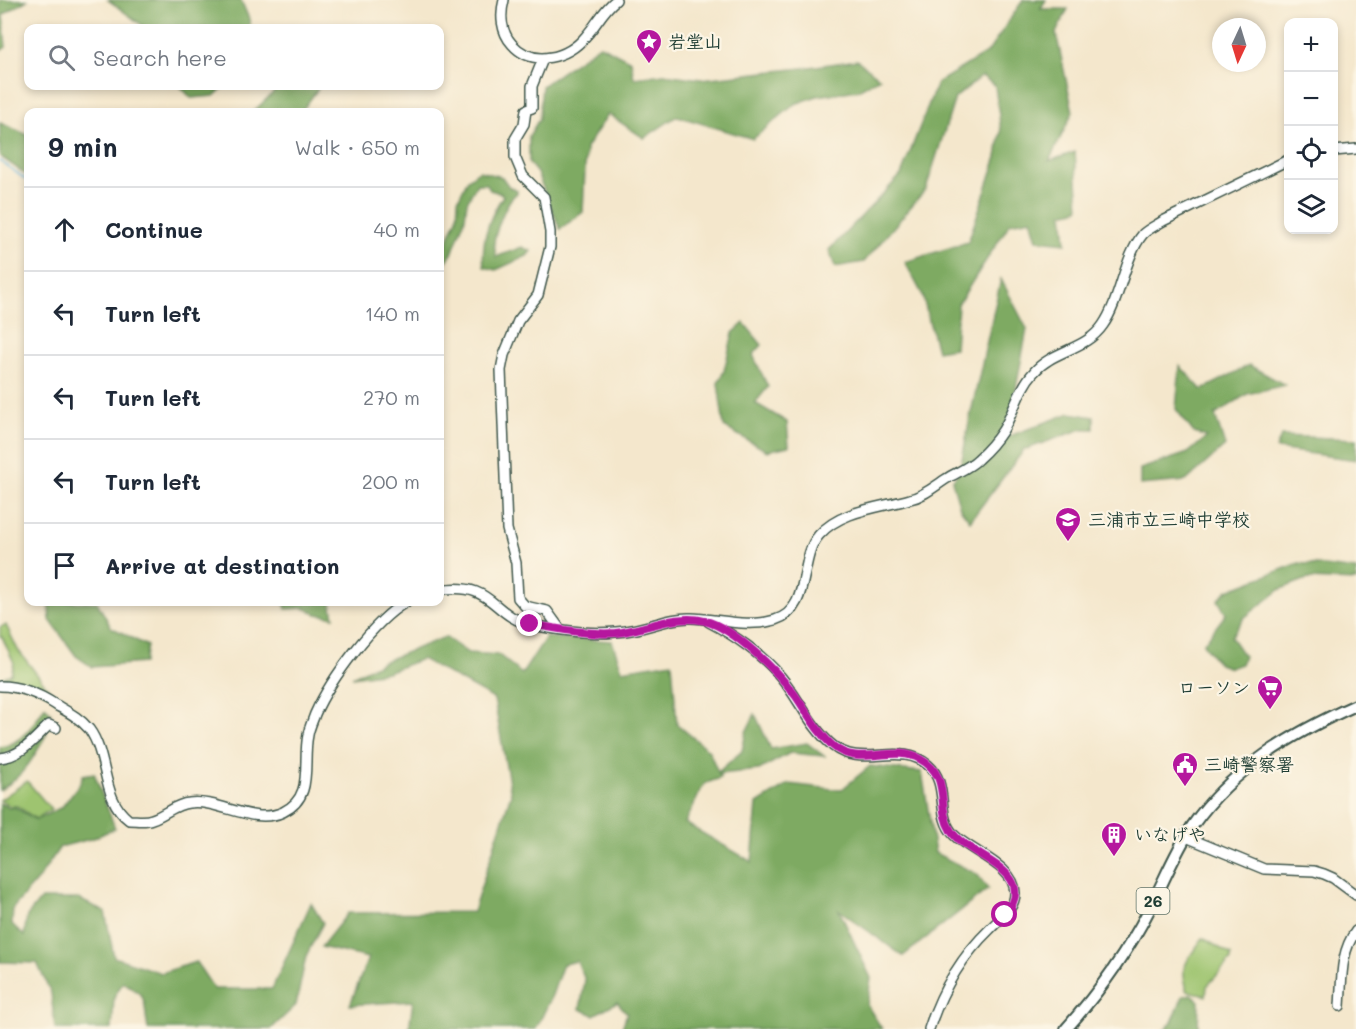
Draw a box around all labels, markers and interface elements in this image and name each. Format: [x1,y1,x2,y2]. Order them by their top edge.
north arrow [1212,18,1266,72]
map controls [1284,18,1338,234]
button: + [1284,18,1338,72]
search box [24,24,444,90]
place icon: 岩堂山 [634,27,664,65]
place label: 岩堂山 [668,29,722,53]
icon: search [45,41,78,74]
text: Search here [93,43,227,72]
button: − [1284,72,1338,126]
button: locate [1284,126,1338,180]
text: 9 min [48,130,117,164]
text: Walk · 650 m [294,134,420,160]
button: layers [1284,180,1338,234]
icon: ahead [48,213,81,246]
text: Continue [105,215,203,244]
text: 40 m [374,216,420,242]
icon: left [48,297,81,330]
text: Turn left [105,299,201,328]
text: 140 m [365,300,420,326]
icon: left [48,381,81,414]
text: Turn left [105,383,201,412]
text: 270 m [363,384,420,410]
icon: left [48,465,81,498]
text: Turn left [105,467,201,496]
text: 200 m [362,468,420,494]
school or university icon: 三浦市立三崎中学校 [1053,505,1083,543]
place label: 三浦市立三崎中学校 [1088,507,1250,531]
icon: arrive [48,549,81,582]
text: Arrive at destination [105,551,340,580]
route end [516,610,542,636]
supermarket icon: ローソン [1255,673,1285,711]
place label: ローソン [1178,675,1250,699]
public building icon: 三崎警察署 [1170,750,1200,788]
place label: 三崎警察署 [1204,752,1294,776]
building icon: いなげや [1099,820,1129,858]
place label: いなげや [1134,822,1206,846]
road number: 26 [1136,888,1170,914]
route start [991,901,1017,927]

